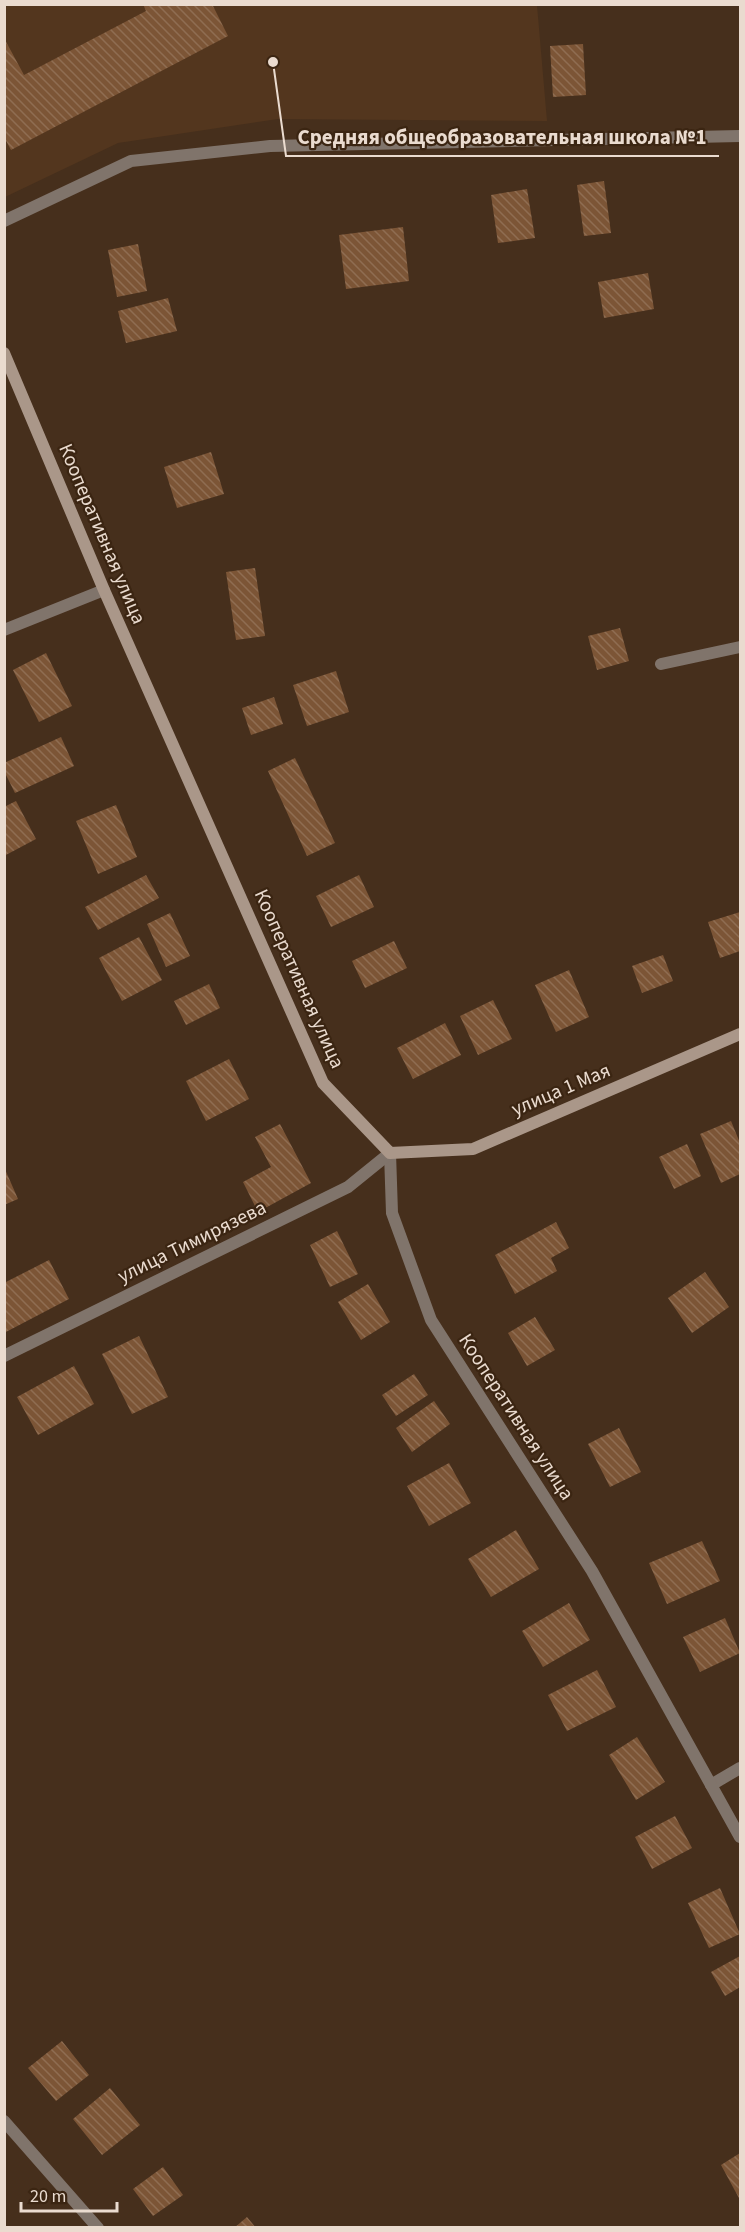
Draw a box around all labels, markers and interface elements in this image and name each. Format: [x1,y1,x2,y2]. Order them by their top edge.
callout: Средняя общеобразовательная школа №1 [286,117,719,156]
text: Средняя общеобразовательная школа №1 [298,122,706,152]
street label: Кооперативная улица [51,439,153,629]
street label: Кооперативная улица [247,885,351,1073]
street label: улица 1 Мая [507,1057,615,1123]
street label: улица Тимирязева [113,1194,271,1290]
street label: Кооперативная улица [452,1328,580,1506]
scale bar [21,2175,117,2213]
text: 20 m [30,2184,66,2209]

